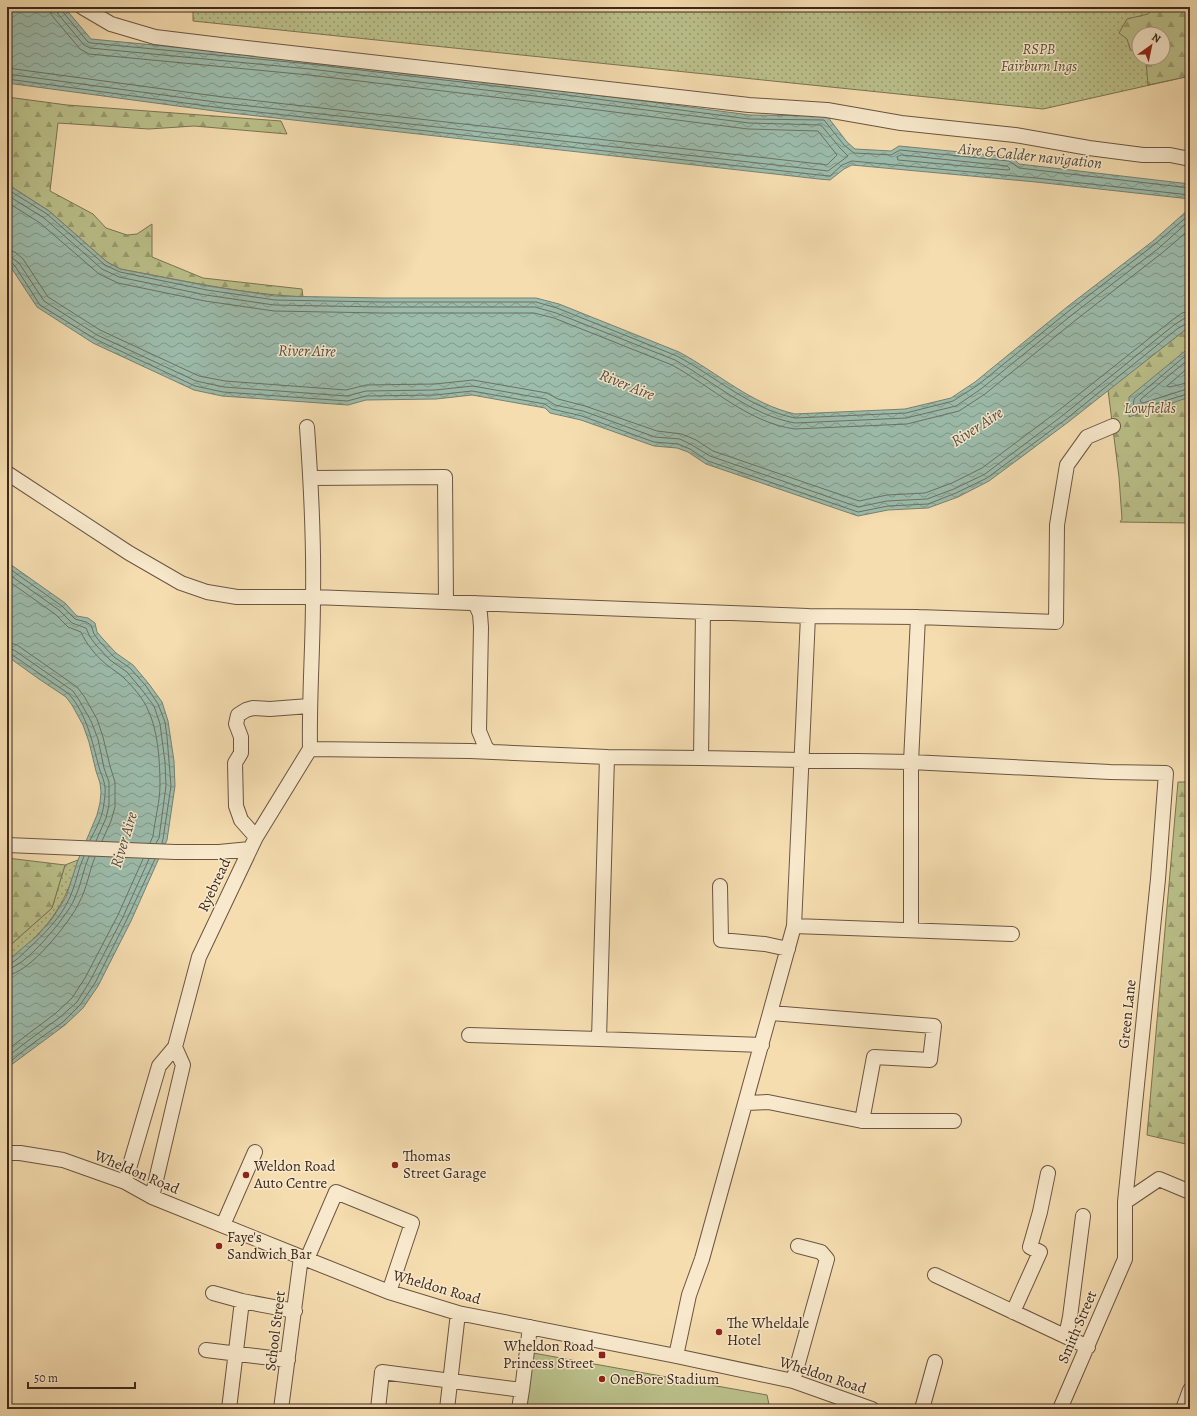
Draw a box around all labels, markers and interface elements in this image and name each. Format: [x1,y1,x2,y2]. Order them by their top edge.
north arrow [1131,26,1171,66]
text: N [1149,30,1164,47]
park label: RSPB Fairburn Ings [1001,39,1077,76]
water label: Aire & Calder navigation [956,137,1103,174]
water label: River Aire [278,339,336,363]
water label: River Aire [596,364,658,406]
park label: Lowfields [1124,398,1176,418]
water label: River Aire [947,402,1007,452]
water label: River Aire [105,809,143,871]
street label: Ryebread [193,854,236,915]
street label: Green Lane [1113,978,1141,1050]
street label: Wheldon Road [91,1145,183,1199]
place label: Thomas Street Garage [403,1146,487,1183]
place label: Weldon Road Auto Centre [253,1156,336,1193]
marker: Thomas Street Garage [390,1160,400,1170]
marker: Weldon Road Auto Centre [241,1170,251,1180]
place label: Faye's Sandwich Bar [227,1227,312,1264]
marker: Faye's Sandwich Bar [214,1241,224,1251]
street label: Wheldon Road [390,1265,484,1309]
street label: Smith Street [1053,1287,1101,1366]
street label: School Street [260,1290,290,1372]
place label: The Wheldale Hotel [727,1313,809,1350]
marker: The Wheldale Hotel [714,1327,724,1337]
place label: Wheldon Road Princess Street [503,1336,595,1373]
marker: Wheldon Road Princess Street [597,1350,607,1360]
street label: Wheldon Road [776,1351,870,1399]
scale bar [28,1364,135,1390]
place label: OneBore Stadium [610,1369,720,1389]
text: 50 m [34,1370,58,1386]
marker: OneBore Stadium [597,1374,607,1384]

